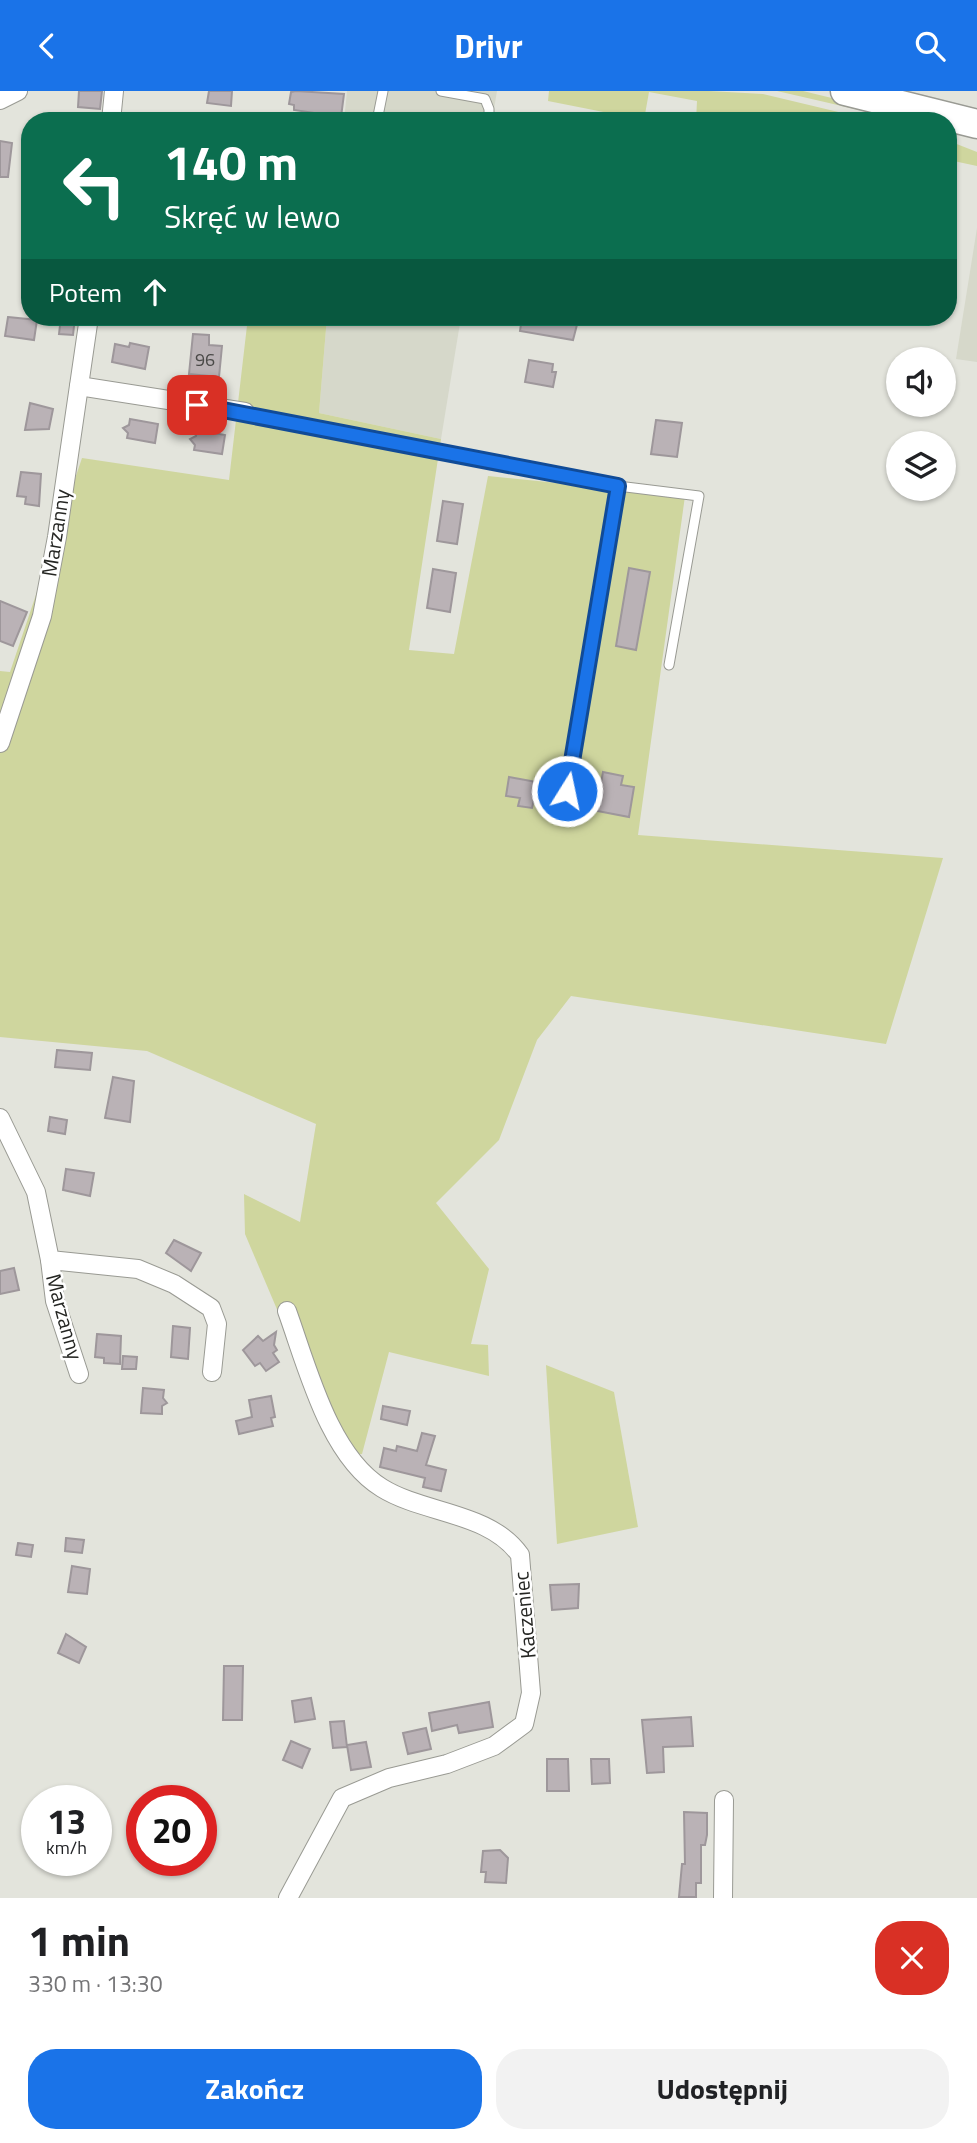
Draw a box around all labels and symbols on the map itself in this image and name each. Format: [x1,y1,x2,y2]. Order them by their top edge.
house number: 96 [195,346,215,373]
pin [167,375,227,435]
street label: Marzanny [32,487,78,579]
position arrow [530,754,604,828]
street label: Marzanny [38,1270,92,1363]
street label: Kaczeniec [504,1570,544,1660]
speed limit sign: 20 [126,1785,217,1876]

